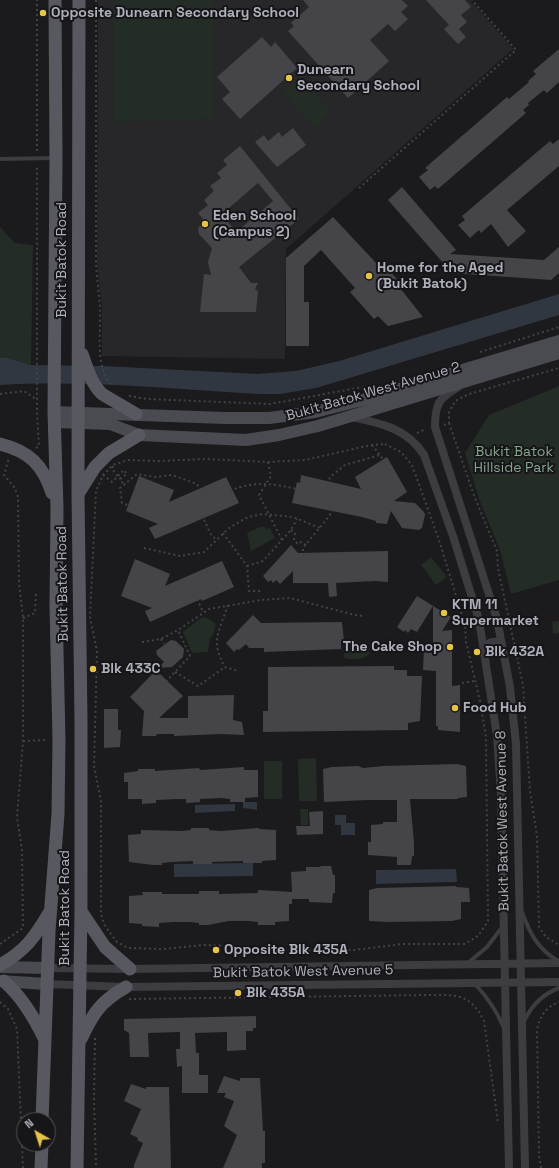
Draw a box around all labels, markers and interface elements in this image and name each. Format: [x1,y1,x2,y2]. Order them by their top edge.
place label: Opposite Dunearn Secondary School [51,5,299,21]
marker: Opposite Dunearn Secondary School [38,8,48,18]
place label: Dunearn Secondary School [297,62,420,94]
marker: Dunearn Secondary School [284,73,294,83]
street label: Bukit Batok Road [54,202,70,318]
place label: Eden School (Campus 2) [213,208,296,240]
marker: Eden School (Campus 2) [200,219,210,229]
place label: Home for the Aged (Bukit Batok) [377,260,503,292]
marker: Home for the Aged (Bukit Batok) [364,271,374,281]
street label: Bukit Batok West Avenue 2 [284,359,462,425]
park label: Bukit Batok Hillside Park [474,444,554,476]
street label: Bukit Batok Road [54,526,72,642]
place label: KTM 11 Supermarket [452,597,539,630]
marker: KTM 11 Supermarket [439,608,449,618]
place label: The Cake Shop [343,639,442,655]
marker: The Cake Shop [445,642,455,652]
place label: Blk 432A [485,644,544,660]
marker: Blk 432A [472,647,482,657]
place label: Blk 433C [101,661,160,677]
marker: Blk 433C [88,664,98,674]
place label: Food Hub [463,700,527,716]
marker: Food Hub [450,703,460,713]
street label: Bukit Batok West Avenue 8 [493,730,513,912]
street label: Bukit Batok Road [57,850,73,966]
place label: Opposite Blk 435A [224,942,348,958]
marker: Opposite Blk 435A [211,945,221,955]
street label: Bukit Batok West Avenue 5 [213,962,393,982]
place label: Blk 435A [246,985,305,1001]
marker: Blk 435A [233,988,243,998]
north arrow [16,1112,56,1152]
text: N [22,1116,36,1131]

